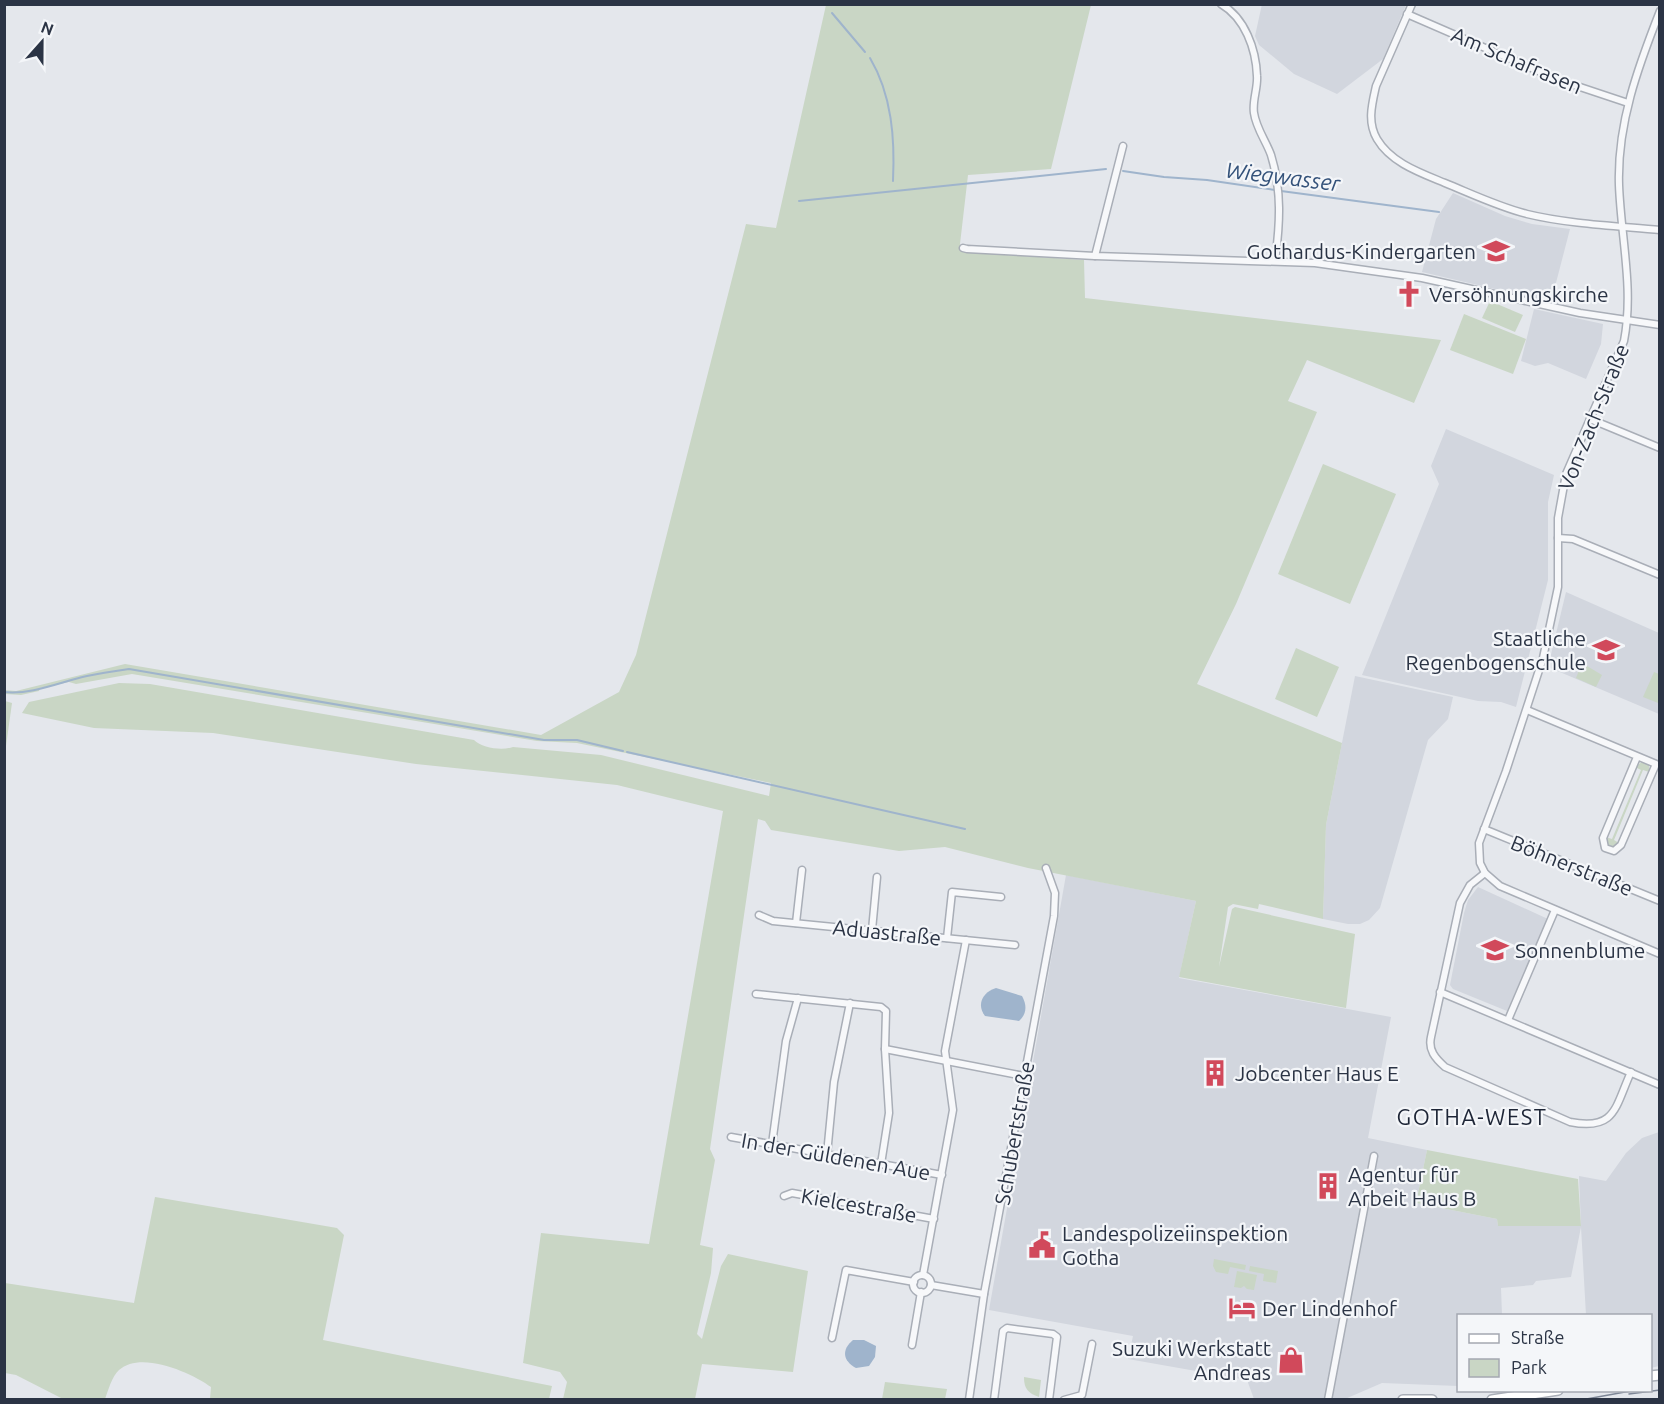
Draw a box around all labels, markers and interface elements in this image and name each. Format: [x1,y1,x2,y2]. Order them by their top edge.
north arrow [12,12,72,72]
text: N [39,17,56,39]
street label: Am Schafrasen [1448,22,1586,98]
water label: Wiegwasser [1224,157,1342,195]
school or university icon: Gothardus-Kindergarten [1481,236,1511,266]
place label: Gothardus-Kindergarten [1247,239,1476,263]
church icon: Versöhnungskirche [1394,279,1424,309]
place label: Versöhnungskirche [1429,282,1609,306]
street label: Von-Zach-Straße [1553,340,1633,494]
place label: Staatliche Regenbogenschule [1406,626,1586,674]
school or university icon: Staatliche Regenbogenschule [1591,635,1621,665]
street label: Böhnerstraße [1507,830,1637,900]
street label: Aduastraße [832,914,942,950]
school or university icon: Sonnenblume [1480,935,1510,965]
place label: Sonnenblume [1515,938,1645,962]
building icon: Jobcenter Haus E [1200,1058,1230,1088]
street label: Schubertstraße [990,1059,1038,1207]
place label: Jobcenter Haus E [1235,1061,1399,1085]
district label: GOTHA-WEST [1397,1104,1547,1129]
street label: In der Güldenen Aue [740,1128,932,1184]
place label: Agentur für Arbeit Haus B [1348,1162,1476,1210]
building icon: Agentur für Arbeit Haus B [1313,1171,1343,1201]
street label: Kielcestraße [799,1183,919,1227]
place label: Landespolizeiinspektion Gotha [1062,1221,1288,1269]
public building icon: Landespolizeiinspektion Gotha [1027,1230,1057,1260]
hotel icon: Der Lindenhof [1227,1293,1257,1323]
place label: Der Lindenhof [1262,1296,1398,1320]
legend [1457,1314,1652,1392]
text: Straße [1511,1327,1564,1347]
place label: Suzuki Werkstatt Andreas [1112,1336,1271,1384]
shop icon: Suzuki Werkstatt Andreas [1276,1345,1306,1375]
text: Park [1511,1357,1547,1377]

